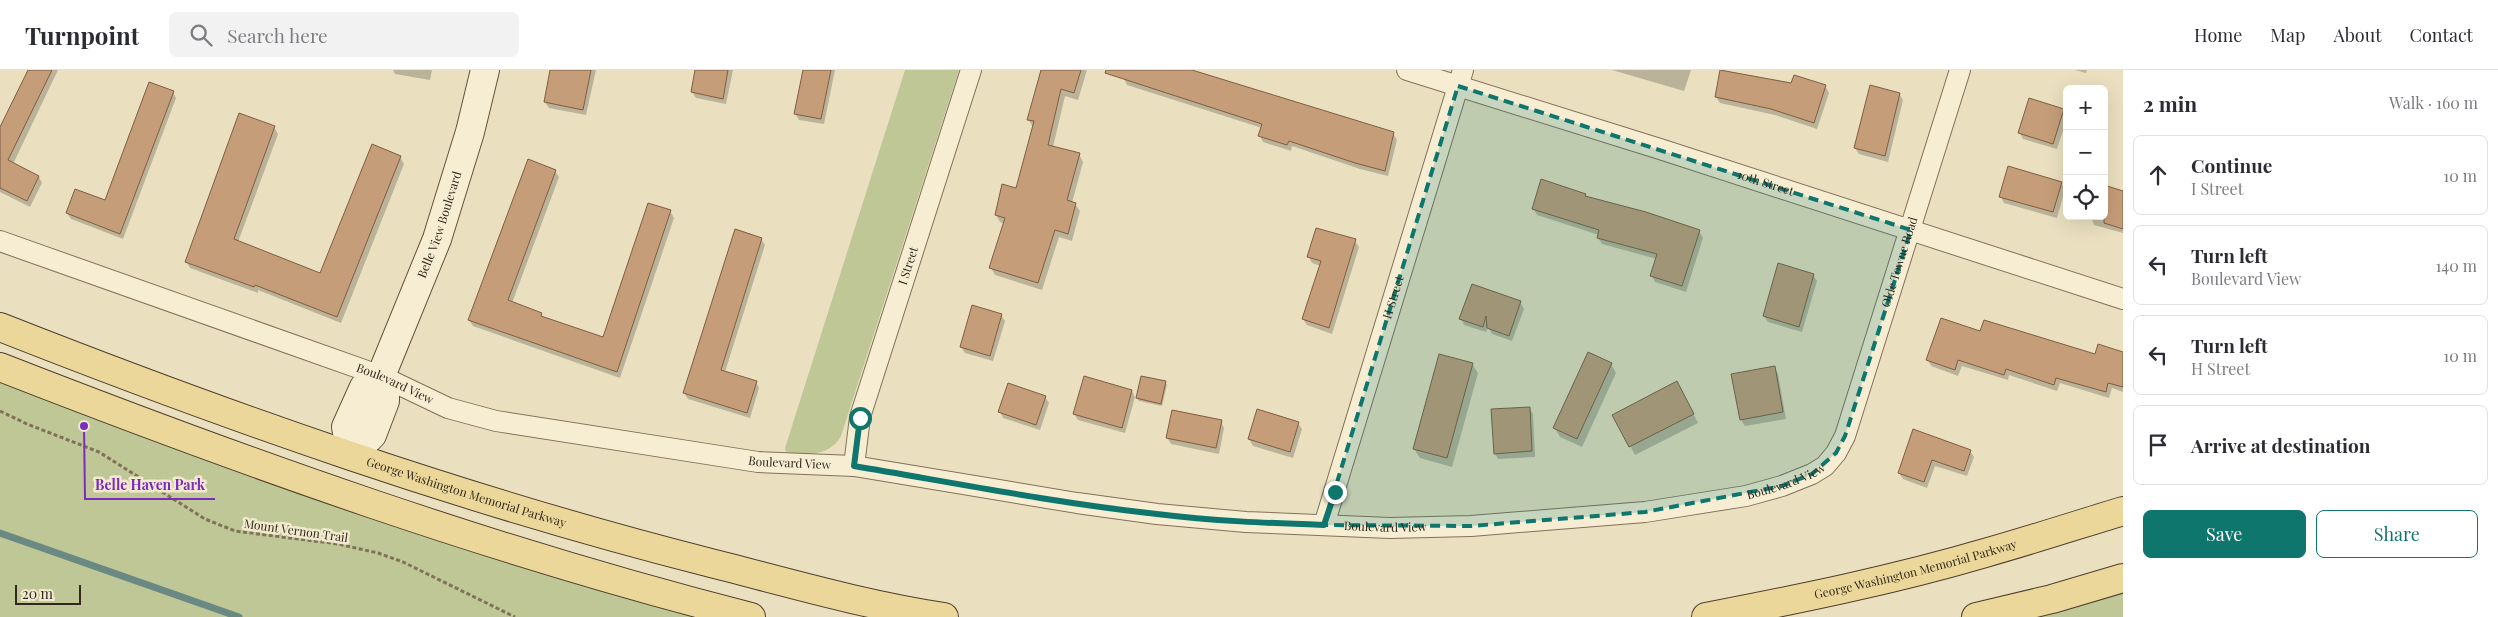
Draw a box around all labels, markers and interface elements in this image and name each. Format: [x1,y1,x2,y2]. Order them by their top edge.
search box [169,12,519,57]
text: Turnpoint [25,19,139,51]
icon: search [187,21,215,49]
text: Search here [227,22,328,48]
text: Home [2194,23,2242,47]
text: Map [2270,23,2305,47]
text: About [2333,23,2382,47]
text: Contact [2410,23,2473,47]
map controls [2063,85,2108,220]
button: + [2063,85,2108,130]
text: 2 min [2143,89,2197,117]
text: Walk · 160 m [2389,92,2478,113]
button: − [2063,130,2108,175]
text: Continue [2191,152,2272,178]
icon: ahead [2144,161,2172,189]
text: 10 m [2443,165,2477,186]
street label: 10th Street [1736,166,1797,199]
street label: Belle View Boulevard [413,169,464,280]
button: locate [2063,175,2108,220]
text: I Street [2191,178,2243,199]
street label: Olde Towne Road [1877,215,1920,309]
text: Turn left [2191,242,2268,268]
street label: I Street [894,244,921,287]
icon: left [2144,251,2172,279]
text: 140 m [2435,255,2477,276]
text: Boulevard View [2191,268,2301,289]
street label: H Street [1378,273,1407,321]
text: Turn left [2191,332,2268,358]
icon: left [2144,341,2172,369]
text: 10 m [2443,345,2477,366]
text: H Street [2191,358,2250,379]
street label: Boulevard View [354,359,437,407]
route start [849,407,872,430]
icon: arrive [2144,431,2172,459]
text: Arrive at destination [2191,432,2371,458]
street label: Boulevard View [747,452,832,472]
street label: George Washington Memorial Parkway [365,453,568,530]
street label: Boulevard View [1745,459,1828,502]
callout: Belle Haven Park [85,470,215,499]
text: Belle Haven Park [95,475,206,494]
route end [1324,481,1347,504]
button: Save [2143,510,2306,558]
button: Share [2316,510,2478,558]
street label: Mount Vernon Trail [243,515,350,545]
street label: Boulevard View [1344,517,1428,535]
street label: George Washington Memorial Parkway [1813,535,2019,602]
scale bar [15,582,81,605]
text: 20 m [22,584,53,603]

